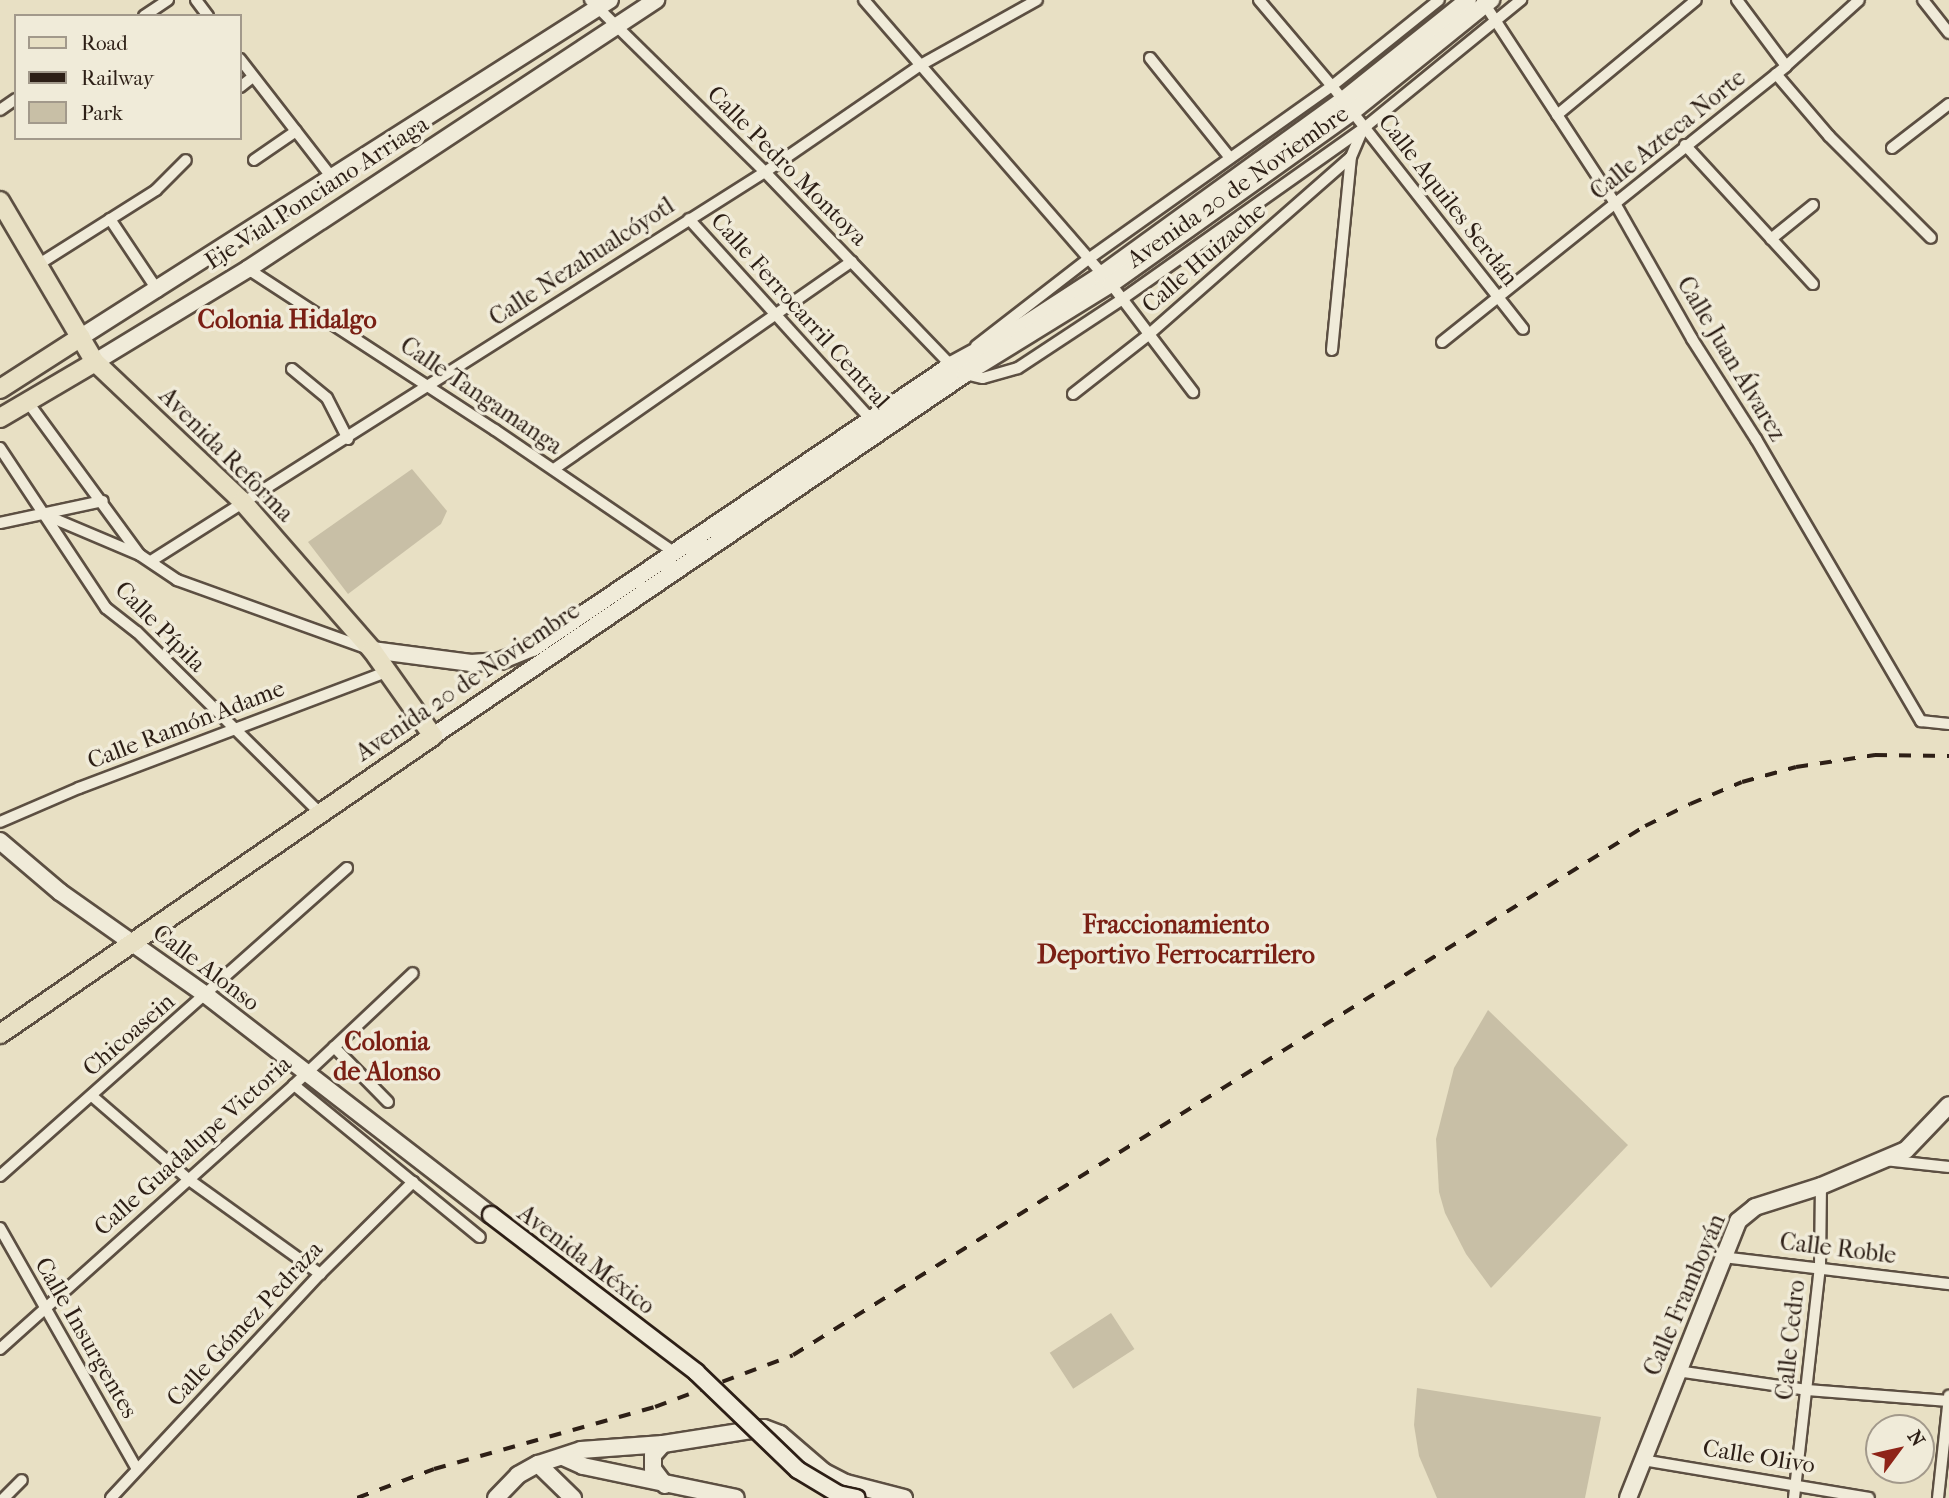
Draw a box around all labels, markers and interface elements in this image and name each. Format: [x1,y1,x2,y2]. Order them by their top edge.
legend [14,14,242,140]
text: Road [81,31,128,55]
street label: Calle Azteca Norte [1585,64,1751,206]
text: Railway [81,66,154,90]
street label: Calle Pedro Montoya [701,80,873,252]
street label: Avenida 20 de Noviembre [1122,100,1354,274]
text: Park [81,101,123,125]
street label: Calle Aquiles Serdán [1372,108,1524,292]
street label: Eje Vial Ponciano Arriaga [200,110,434,276]
street label: Calle Nezahualcóyotl [484,191,680,333]
street label: Calle Huizache [1136,197,1272,319]
street label: Calle Ferrocarril Central [704,207,896,415]
street label: Calle Juan Álvarez [1670,271,1792,447]
district label: Colonia Hidalgo [197,304,377,336]
street label: Calle Tangamanga [394,331,568,461]
street label: Avenida Reforma [153,382,299,528]
street label: Calle Pípila [109,576,211,678]
street label: Avenida 20 de Noviembre [351,596,585,768]
street label: Calle Ramón Adame [83,674,289,776]
district label: Fraccionamiento Deportivo Ferrocarrilero [1037,909,1315,970]
street label: Calle Alonso [147,918,265,1018]
street label: Chicoasein [77,987,181,1083]
district label: Colonia de Alonso [333,1026,441,1088]
street label: Calle Guadalupe Victoria [88,1050,298,1242]
street label: Avenida México [512,1199,660,1321]
street label: Calle Framboyán [1638,1210,1732,1380]
street label: Calle Roble [1778,1228,1898,1270]
street label: Calle Gómez Pedraza [161,1235,329,1413]
street label: Calle Insurgentes [28,1252,144,1424]
street label: Calle Cedro [1770,1278,1812,1402]
north arrow [1865,1414,1935,1484]
text: N [1903,1427,1929,1451]
street label: Calle Olivo [1701,1434,1817,1480]

